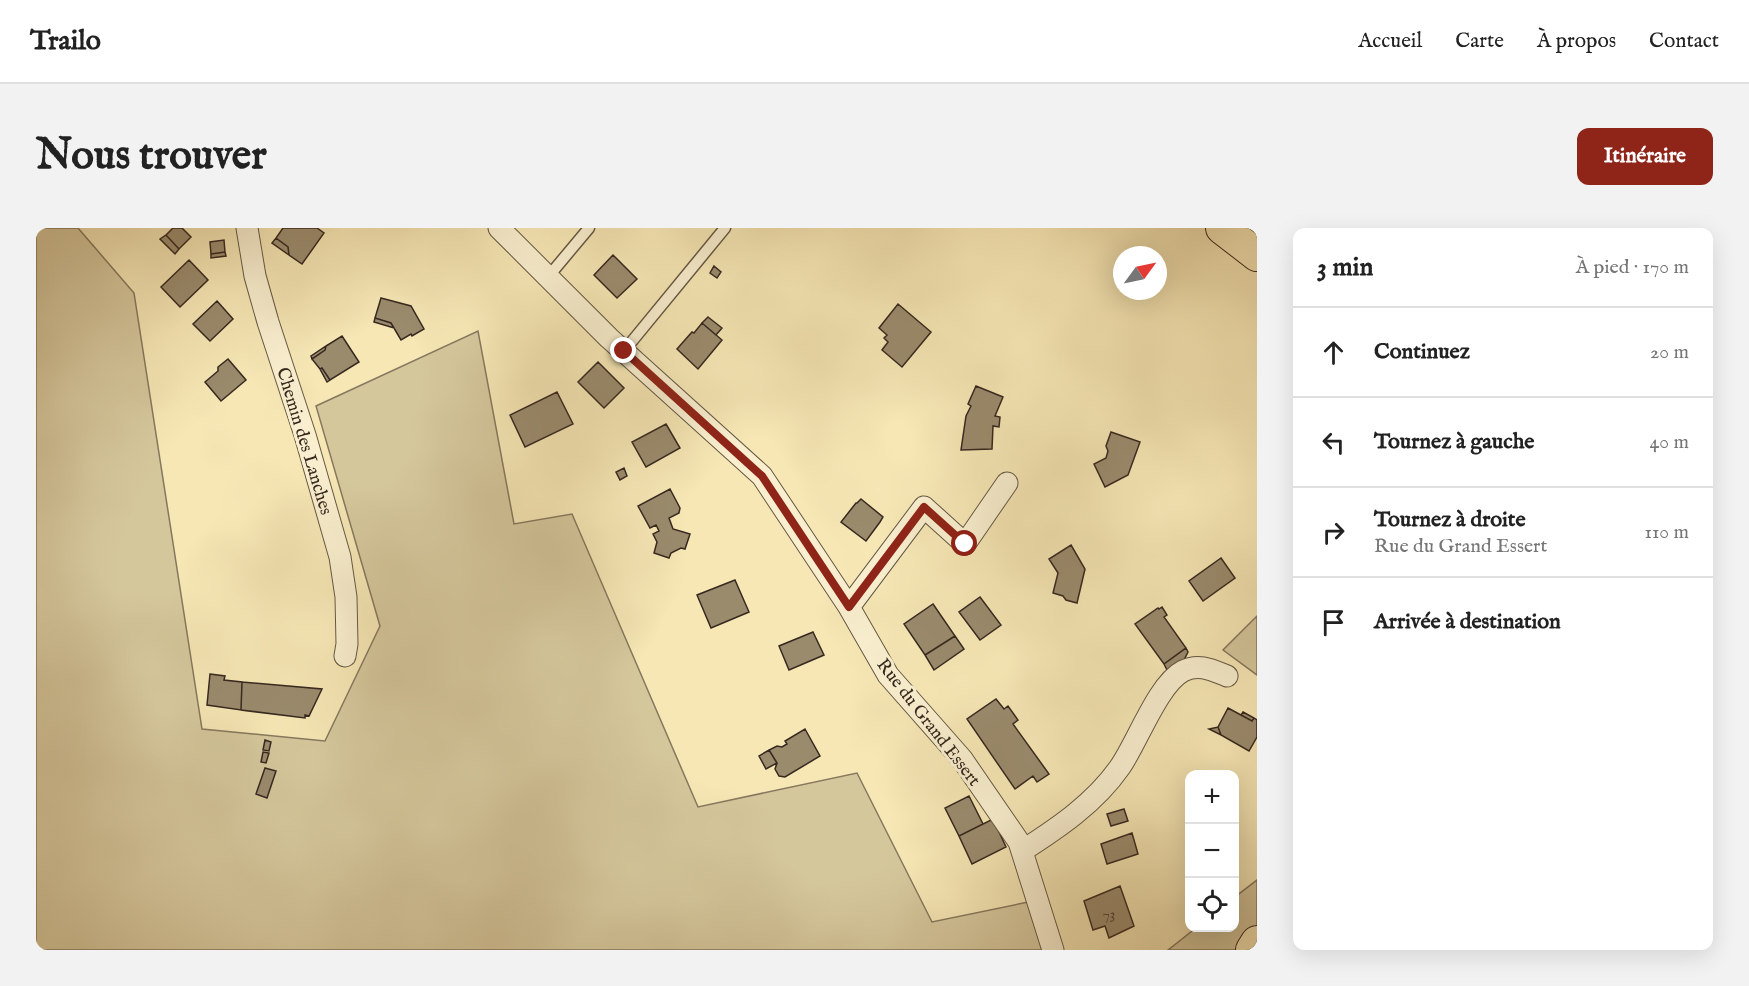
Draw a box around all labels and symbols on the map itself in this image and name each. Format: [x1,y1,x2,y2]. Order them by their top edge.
north arrow [1113,246,1167,300]
route end [610,337,636,363]
street label: Chemin des Lanches [270,365,337,518]
route start [951,530,977,556]
street label: Rue du Grand Essert [871,654,985,791]
house number: 73 [1103,905,1115,924]

